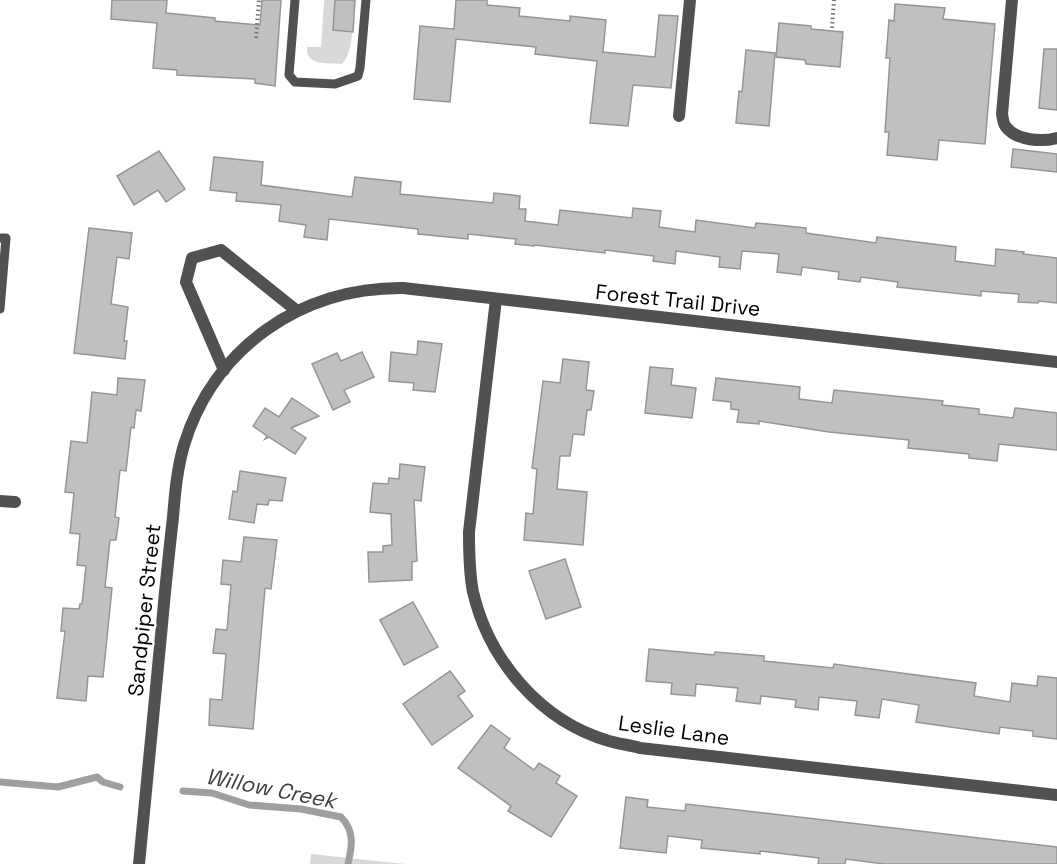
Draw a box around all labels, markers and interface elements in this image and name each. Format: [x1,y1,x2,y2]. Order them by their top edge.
street label: Forest Trail Drive [594,278,762,322]
street label: Sandpiper Street [122,522,166,698]
street label: Leslie Lane [617,709,731,751]
water label: Willow Creek [204,762,341,815]

